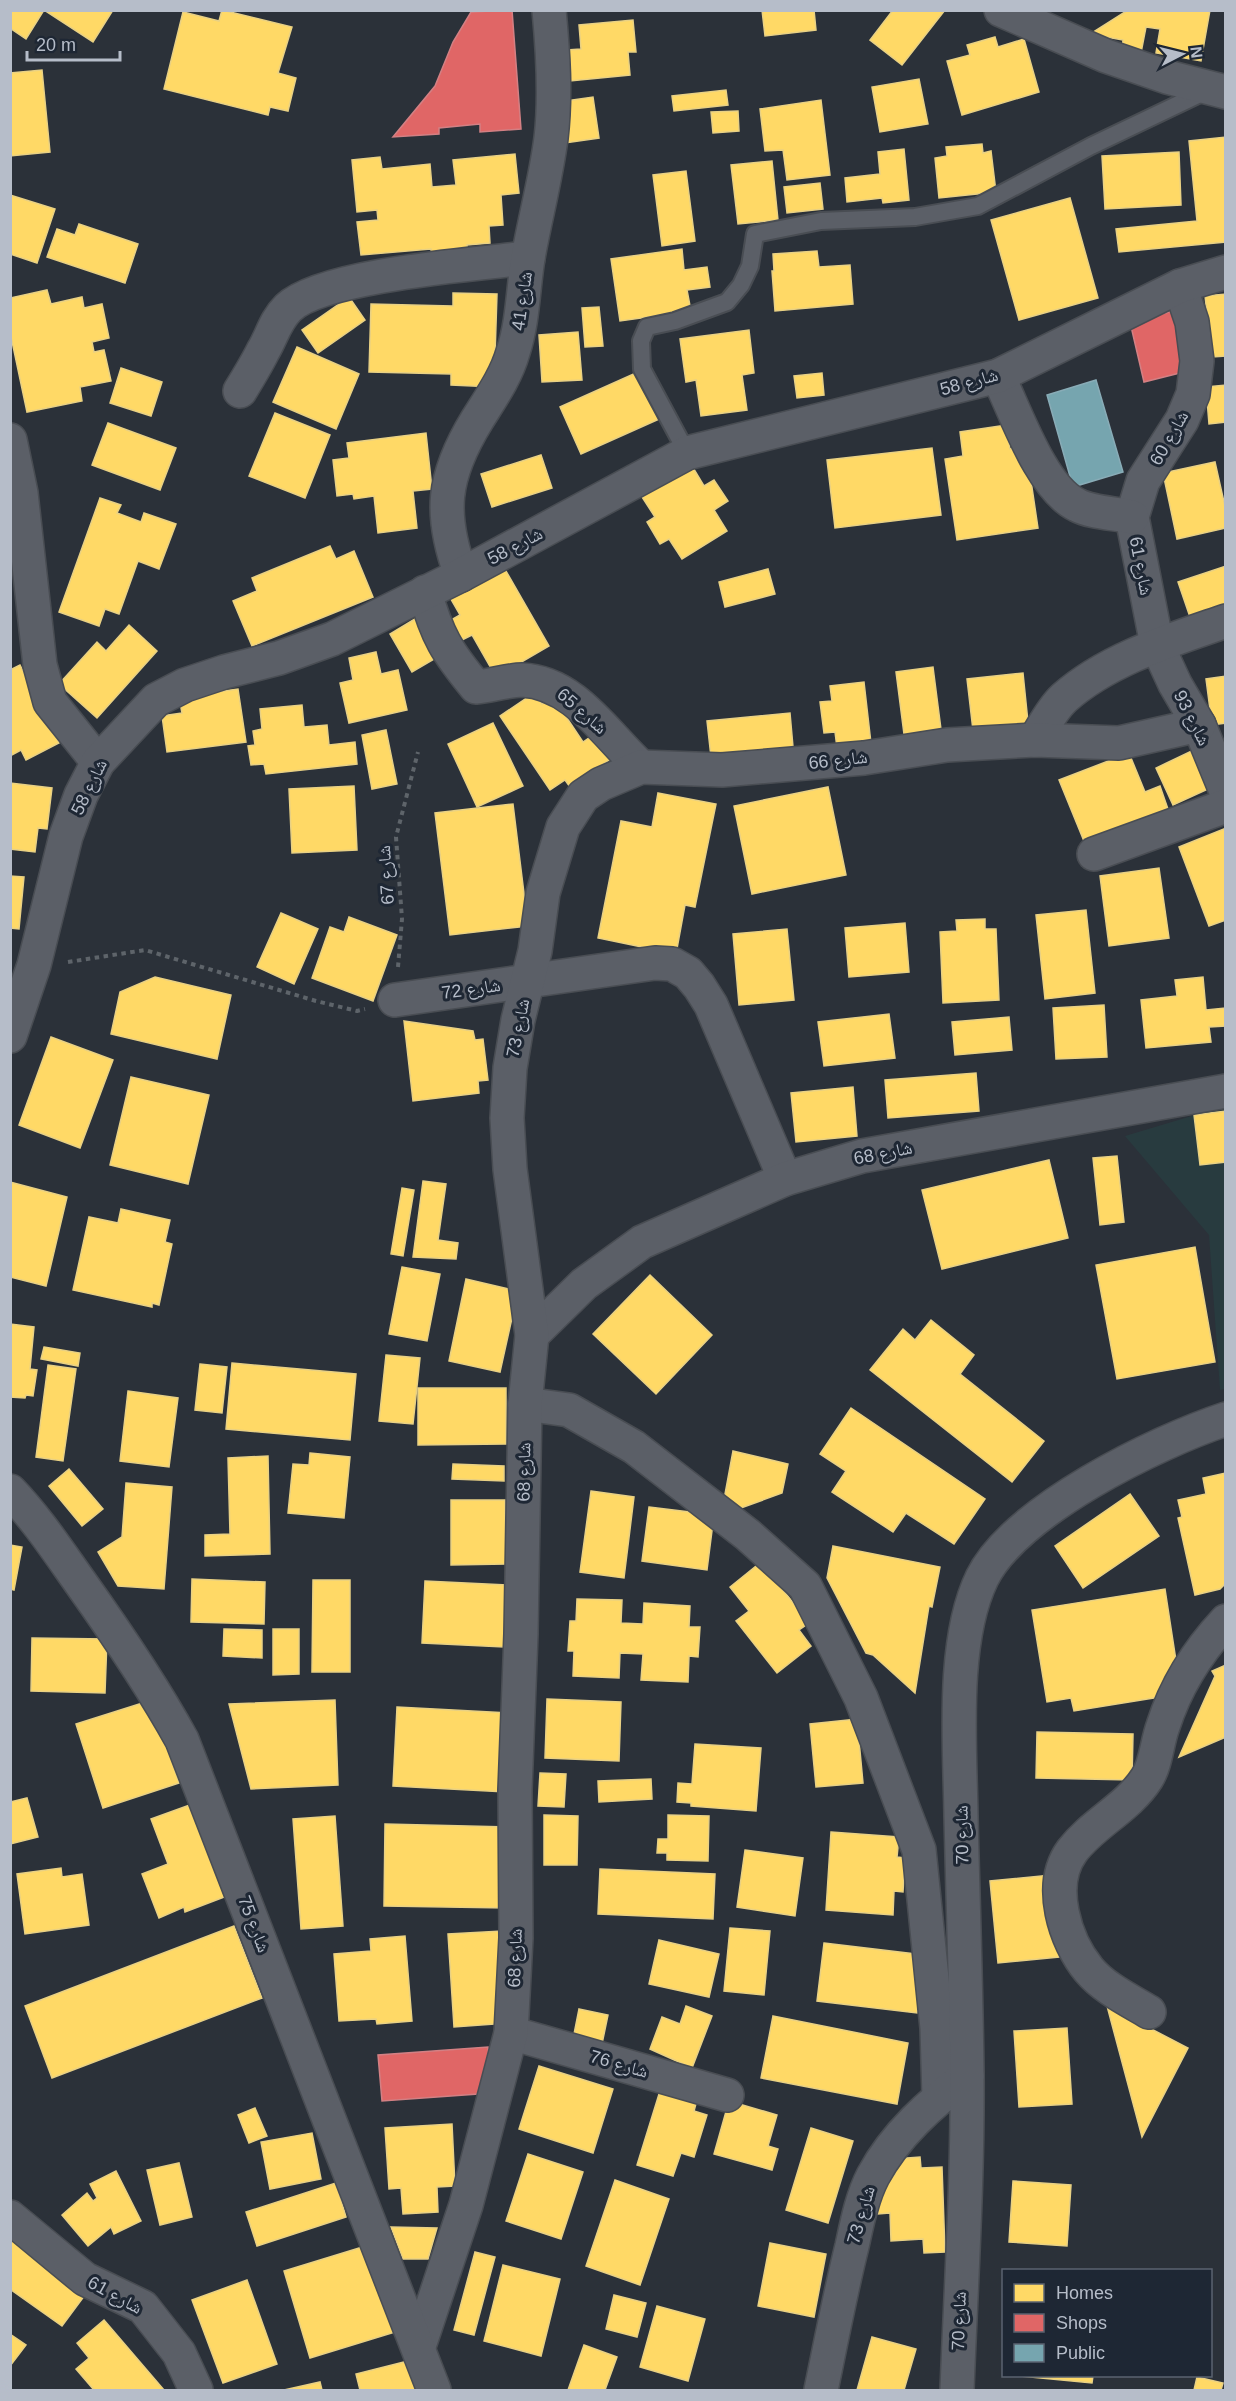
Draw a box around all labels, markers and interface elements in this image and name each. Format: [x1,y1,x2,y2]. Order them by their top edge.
scale bar [27,24,120,62]
north arrow [1152,24,1212,84]
text: 20 m [36,35,76,55]
text: N [1187,45,1206,59]
street label: شارع 41 [508,270,537,332]
street label: شارع 58 [938,365,1000,400]
street label: شارع 60 [1146,407,1193,469]
street label: شارع 58 [484,523,546,570]
street label: شارع 61 [1125,535,1156,597]
street label: شارع 65 [552,684,611,739]
street label: شارع 93 [1169,687,1214,749]
street label: شارع 66 [807,747,869,774]
street label: شارع 58 [67,756,112,818]
street label: شارع 67 [374,845,399,905]
street label: شارع 72 [440,975,502,1004]
street label: شارع 73 [503,997,534,1059]
street label: شارع 68 [852,1138,914,1169]
street label: شارع 68 [513,1442,536,1502]
street label: شارع 70 [951,1805,974,1865]
street label: شارع 75 [233,1893,274,1956]
street label: شارع 68 [504,1928,527,1988]
street label: شارع 76 [587,2046,650,2083]
street label: شارع 73 [843,2184,880,2247]
legend [1002,2269,1212,2377]
street label: شارع 61 [84,2272,146,2319]
text: Homes [1056,2283,1113,2303]
street label: شارع 70 [948,2291,971,2351]
text: Shops [1056,2313,1107,2333]
text: Public [1056,2343,1105,2363]

